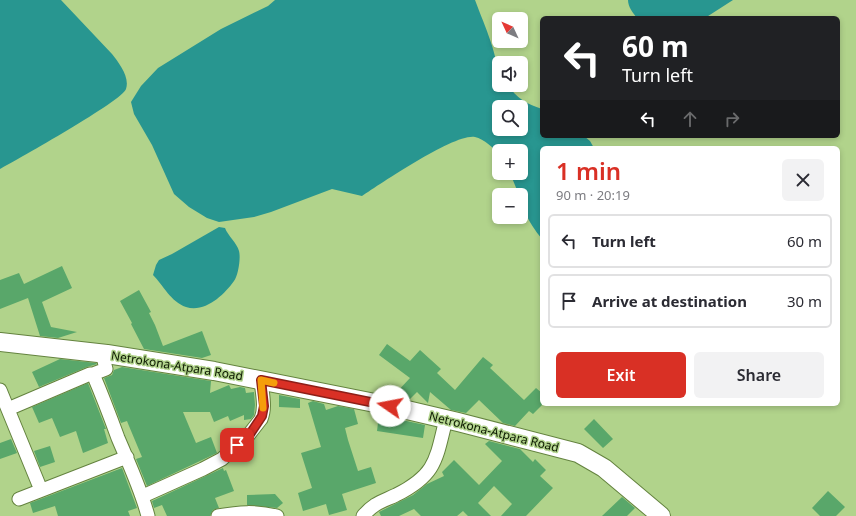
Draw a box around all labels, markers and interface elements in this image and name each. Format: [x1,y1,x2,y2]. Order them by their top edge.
north arrow [492,12,528,48]
map controls [492,12,528,224]
text: 60 m [622,27,689,65]
icon: left [556,32,608,84]
button: sound [492,56,528,92]
text: Turn left [622,63,693,87]
button: search [492,100,528,136]
icon: left [637,108,659,130]
icon: ahead [679,108,701,130]
icon: right [721,108,743,130]
button: + [492,144,528,180]
text: 1 min [556,154,621,187]
button: close [782,159,824,201]
text: 90 m · 20:19 [556,186,630,204]
button: − [492,188,528,224]
icon: left [558,230,580,252]
text: Turn left [592,231,656,251]
text: 60 m [787,231,822,251]
icon: arrive [558,290,580,312]
text: Arrive at destination [592,291,747,311]
text: 30 m [787,291,822,311]
street label: Netrokona-Atpara Road [110,347,244,384]
button: Exit [556,352,686,398]
button: Share [694,352,824,398]
position arrow [369,385,411,427]
street label: Netrokona-Atpara Road [427,407,561,456]
pin [220,428,254,462]
icon: arrive [226,434,248,456]

